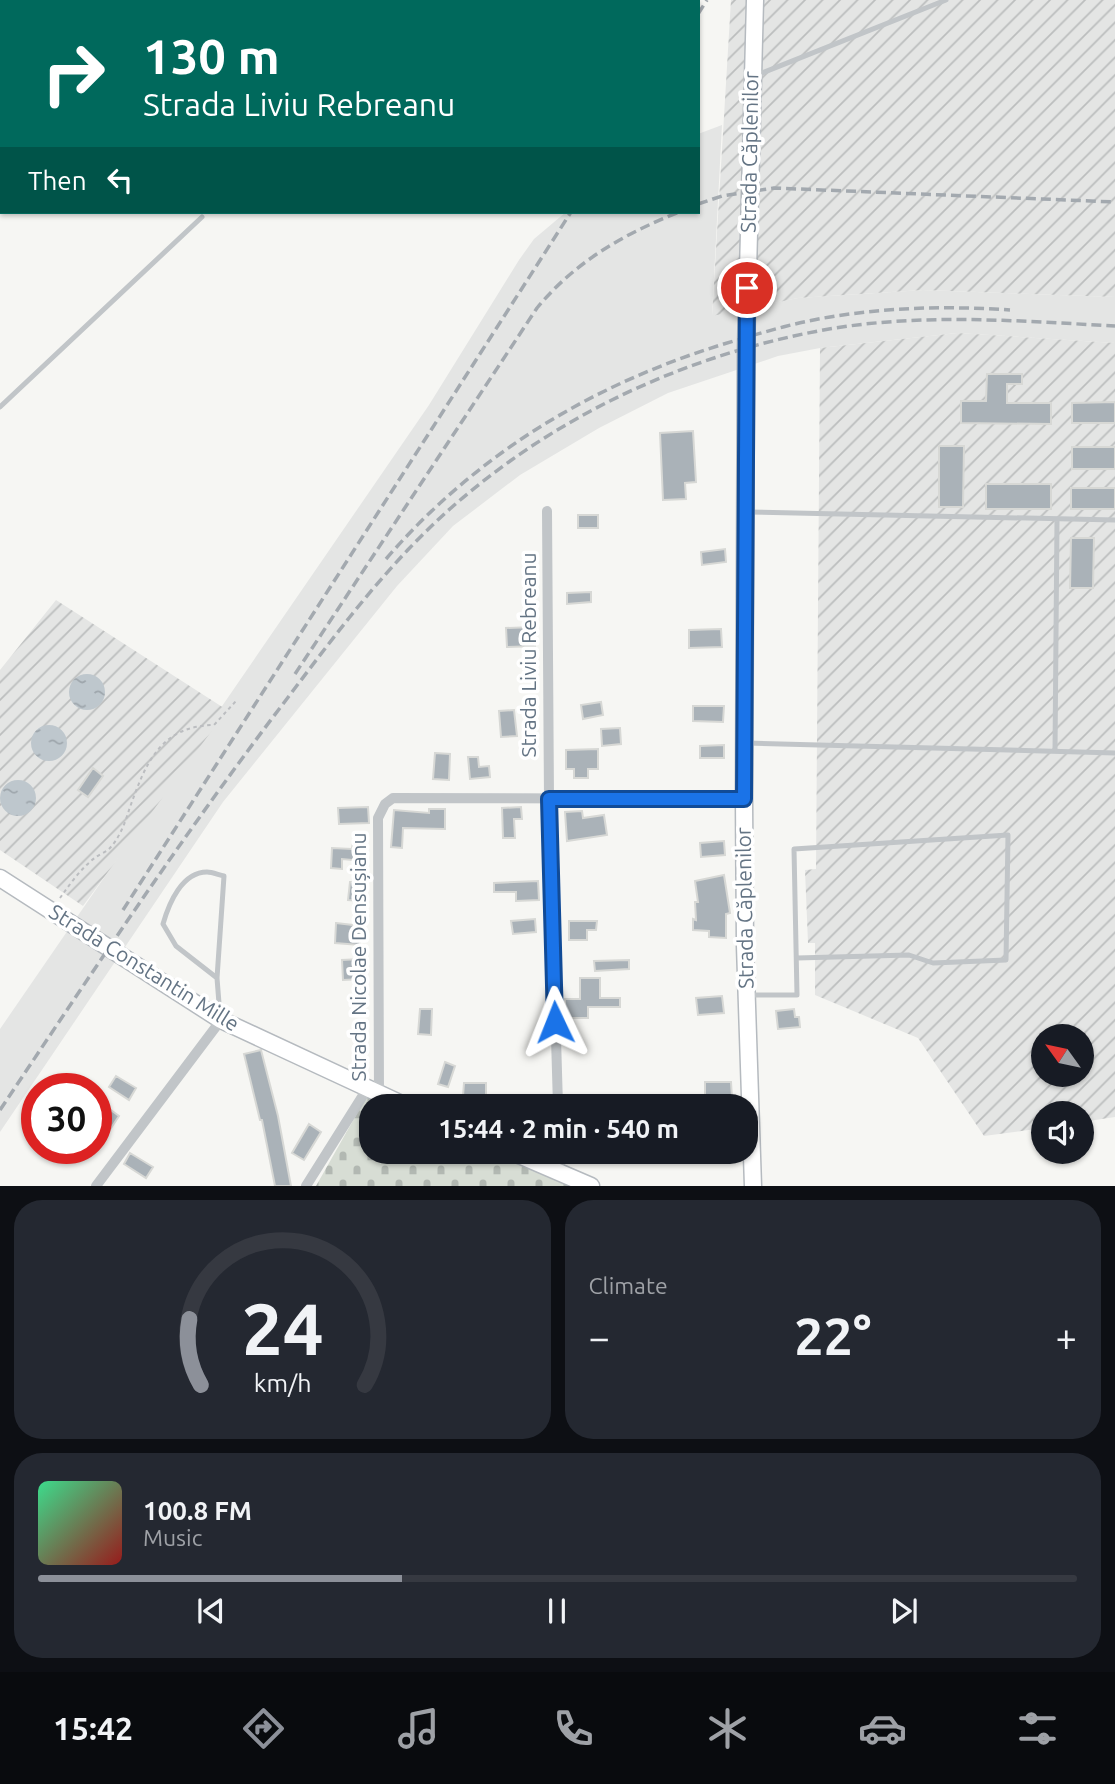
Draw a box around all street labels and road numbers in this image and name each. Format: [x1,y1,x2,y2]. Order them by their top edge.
street label: Strada Căplenilor [736,71,762,233]
street label: Strada Liviu Rebreanu [516,552,540,758]
street label: Strada Căplenilor [731,827,757,989]
street label: Strada Nicolae Densușianu [346,832,370,1082]
street label: Strada Constantin Mille [45,899,244,1035]

